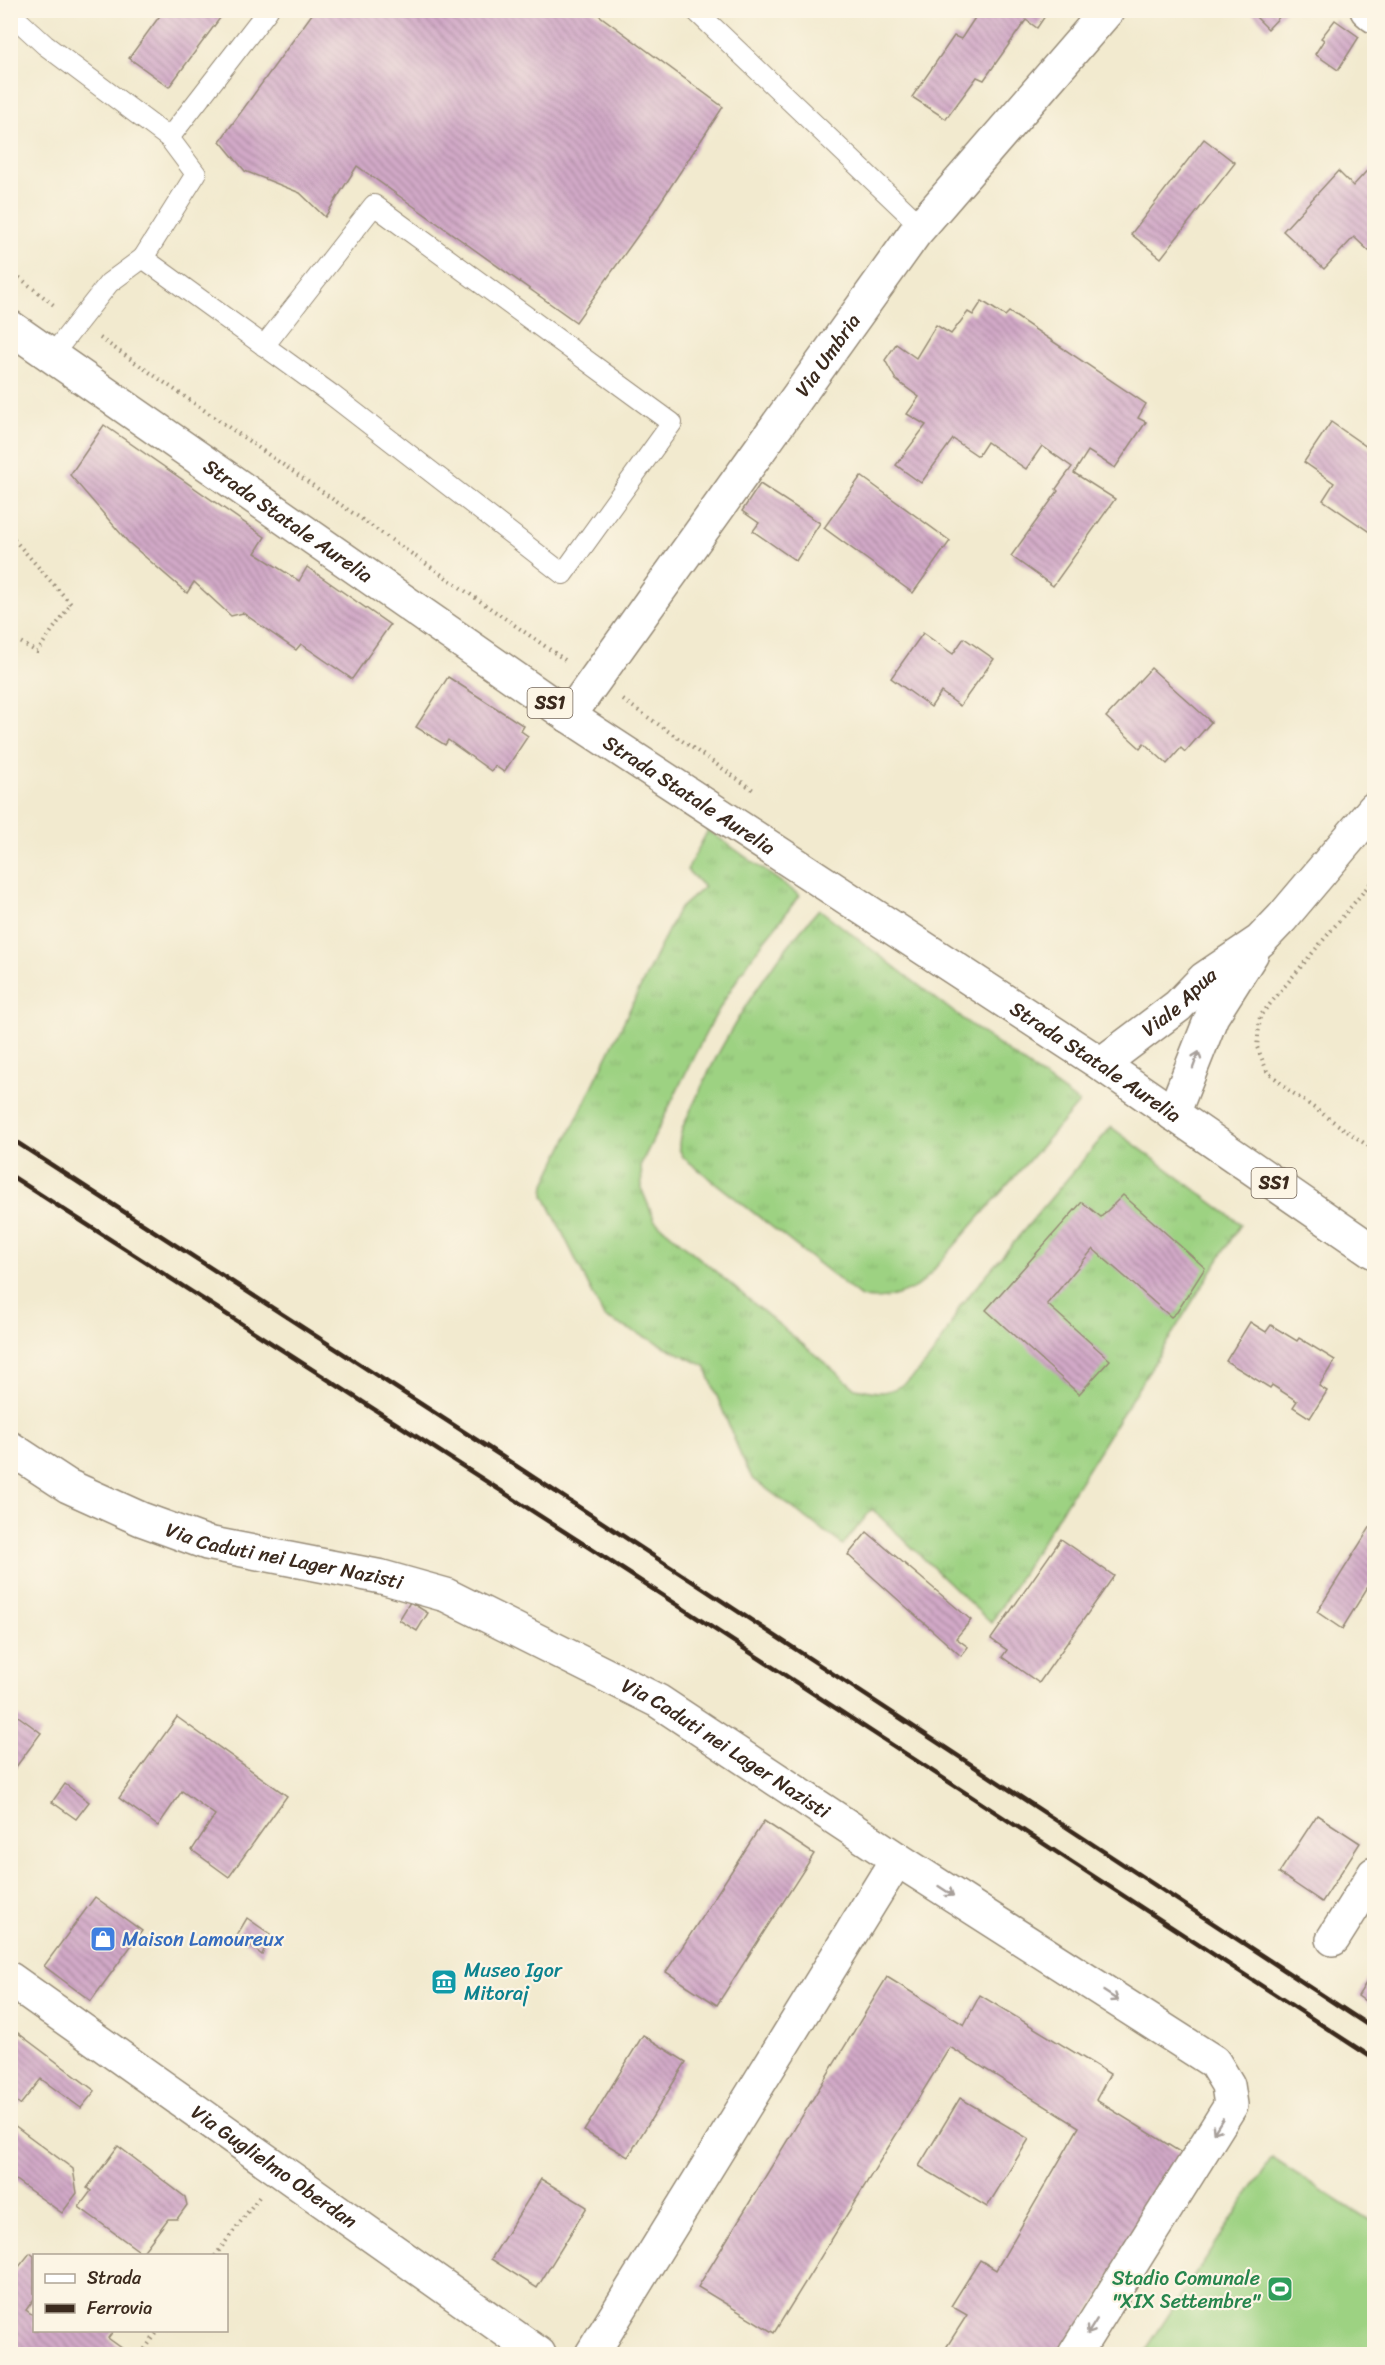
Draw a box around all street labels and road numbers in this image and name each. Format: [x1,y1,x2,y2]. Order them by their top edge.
street label: Via Umbria [785,306,870,404]
street label: Strada Statale Aurelia [196,449,380,592]
road number: SS1 [528,688,572,718]
street label: Strada Statale Aurelia [596,725,783,864]
street label: Viale Apua [1133,957,1225,1046]
street label: Strada Statale Aurelia [1003,991,1189,1132]
road number: SS1 [1252,1168,1296,1198]
street label: Via Caduti nei Lager Nazisti [161,1512,408,1600]
street label: Via Caduti nei Lager Nazisti [616,1668,838,1828]
street label: Via Guglielmo Oberdan [184,2095,365,2238]

